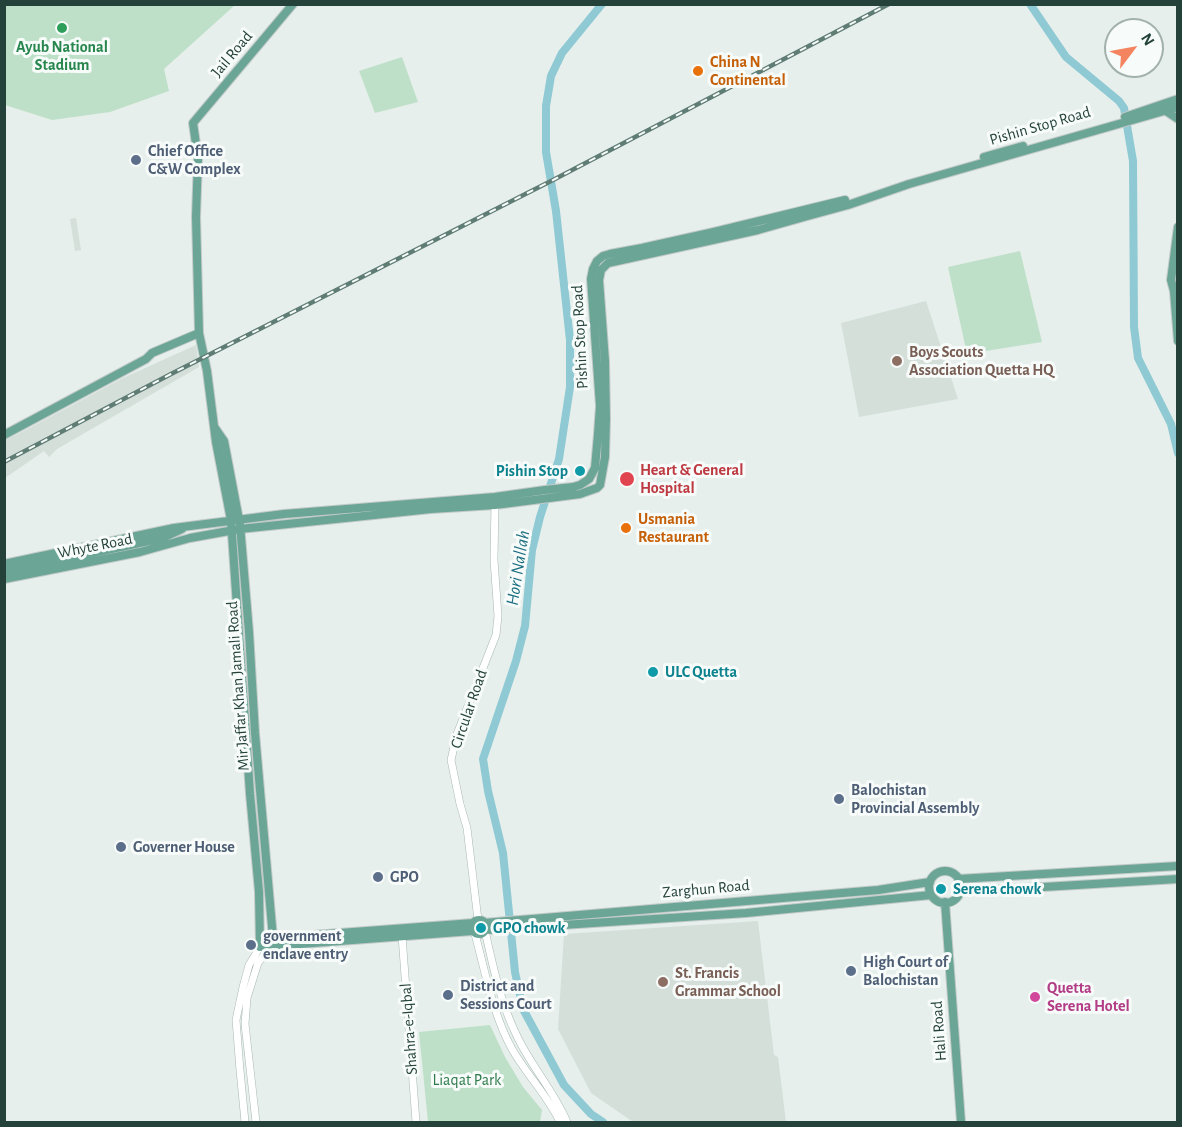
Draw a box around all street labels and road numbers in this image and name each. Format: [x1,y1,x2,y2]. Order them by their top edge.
street label: Jail Road [207,27,257,81]
street label: Pishin Stop Road [987,102,1093,150]
street label: Pishin Stop Road [568,285,592,389]
street label: Whyte Road [56,529,134,563]
street label: Mir Jaffar Khan Jamali Road [222,600,254,772]
street label: Circular Road [446,667,492,751]
street label: Zarghun Road [661,876,751,902]
street label: Shahra-e-Iqbal [396,982,422,1076]
street label: Hali Road [927,1000,951,1062]

